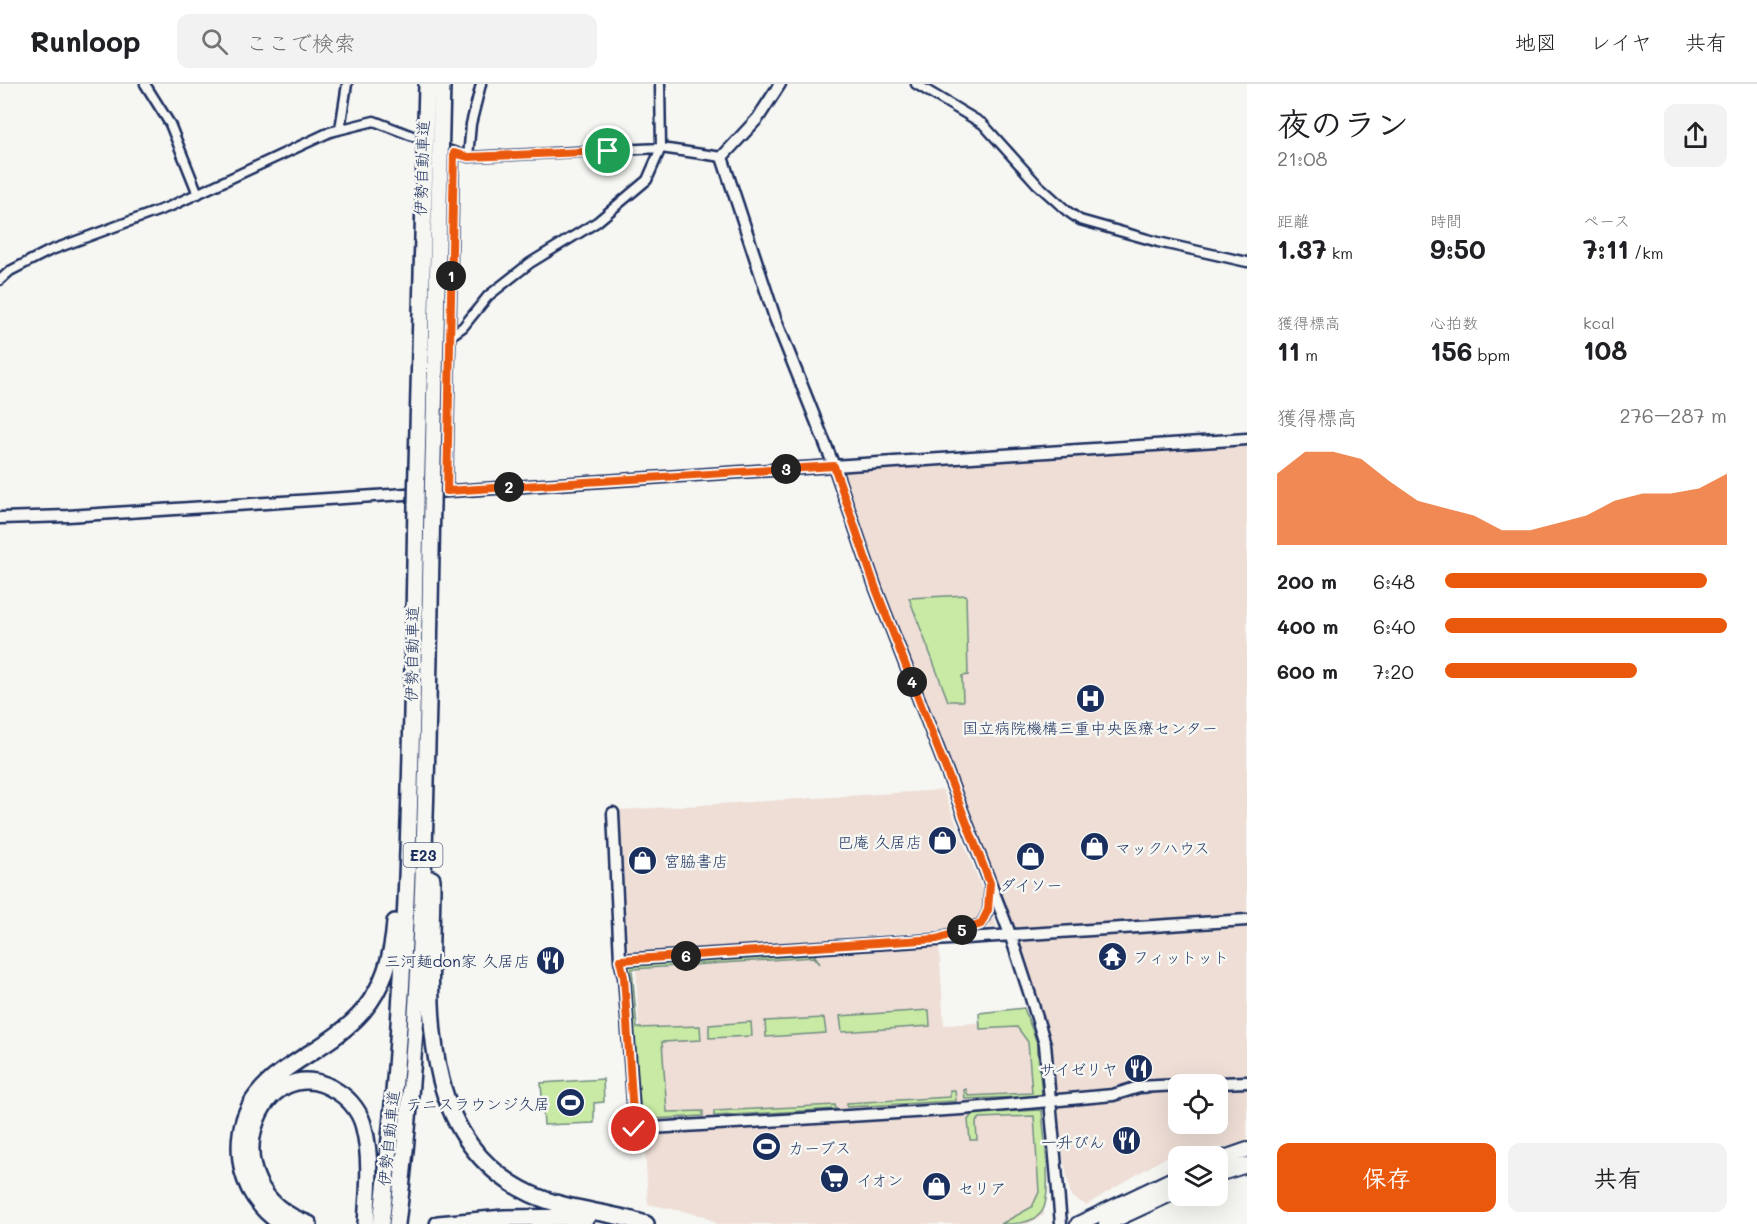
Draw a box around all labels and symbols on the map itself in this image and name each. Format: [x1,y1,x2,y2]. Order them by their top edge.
street label: 伊勢自動車道 [409,120,433,216]
pin [582,125,633,176]
pin: 1 [436,261,466,291]
pin: 3 [771,454,801,484]
pin: 2 [494,472,524,502]
street label: 伊勢自動車道 [400,606,422,702]
pin: 4 [897,667,927,697]
hospital icon: 国立病院機構三重中央医療センター [1074,683,1106,715]
place label: 国立病院機構三重中央医療センター [962,717,1218,738]
shop icon: 巴庵 久居店 [927,825,959,857]
place label: 巴庵 久居店 [837,831,922,852]
shop icon: マックハウス [1078,831,1110,863]
place label: マックハウス [1115,837,1210,858]
shop icon: ダイソー [1015,840,1047,872]
road number: E23 [404,843,442,867]
shop icon: 宮脇書店 [627,844,659,876]
place label: 宮脇書店 [664,850,728,871]
place label: ダイソー [1000,874,1062,895]
pin: 5 [947,915,977,945]
temple icon: フィットット [1096,940,1128,972]
pin: 6 [671,941,701,971]
restaurant icon: 三河麺don家 久居店 [535,944,567,976]
place label: フィットット [1133,946,1229,967]
place label: 三河麺don家 久居店 [384,950,530,971]
restaurant icon: サイゼリヤ [1123,1052,1155,1084]
place label: サイゼリヤ [1039,1058,1118,1079]
sports icon: テニスラウンジ久居 [555,1087,587,1119]
street label: 伊勢自動車道 [373,1089,403,1187]
place label: テニスラウンジ久居 [406,1093,550,1114]
pin [608,1103,659,1154]
restaurant icon: 一升びん [1110,1125,1142,1157]
sports icon: カーブス [751,1131,783,1163]
place label: 一升びん [1041,1131,1105,1152]
place label: カーブス [788,1137,851,1158]
supermarket icon: イオン [819,1163,851,1195]
place label: イオン [856,1169,903,1190]
shop icon: セリア [921,1171,953,1203]
place label: セリア [958,1177,1006,1198]

